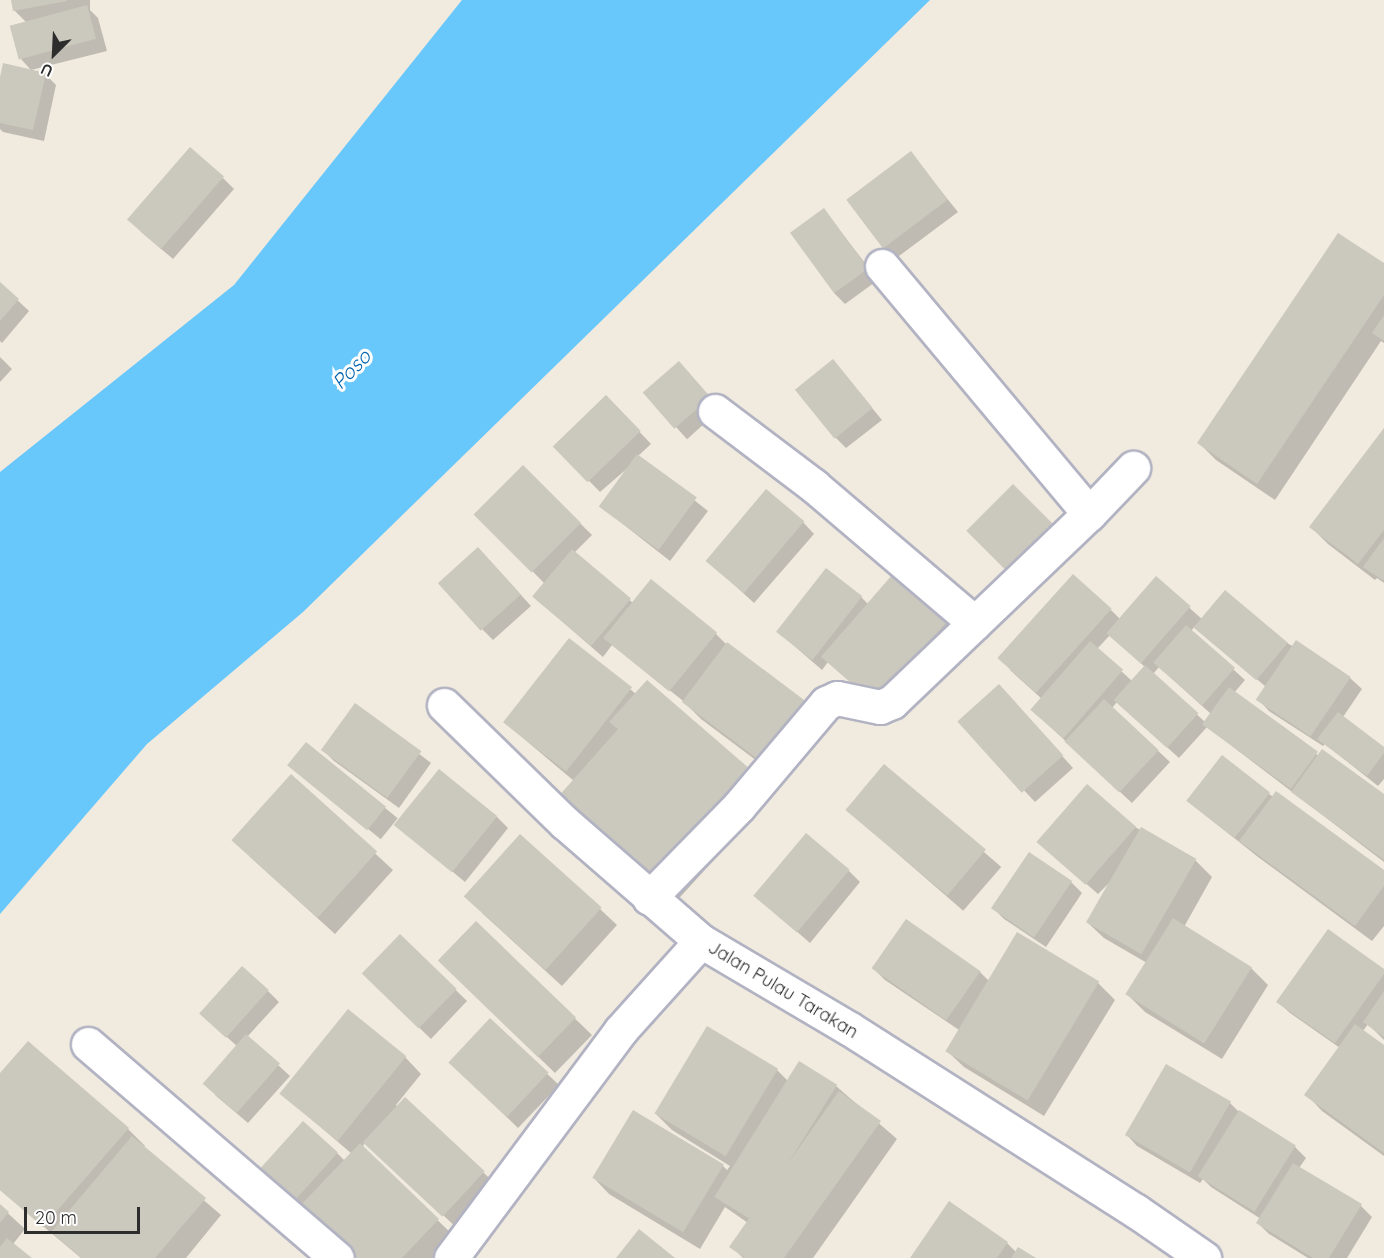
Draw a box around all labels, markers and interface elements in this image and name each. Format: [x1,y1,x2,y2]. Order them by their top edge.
north arrow [24,24,84,84]
text: U [37,59,56,82]
water label: Poso [327,344,375,394]
street label: Jalan Pulau Tarakan [704,937,862,1043]
scale bar [27,1195,142,1233]
text: 20 m [35,1206,77,1229]

